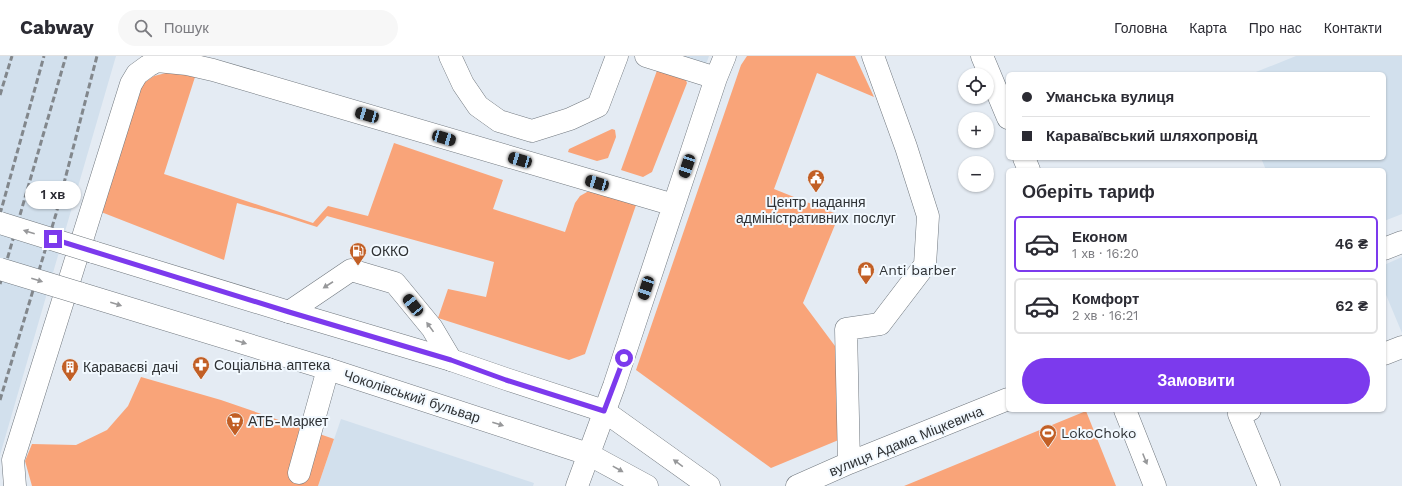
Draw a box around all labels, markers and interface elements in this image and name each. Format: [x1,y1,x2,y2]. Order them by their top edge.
search box [118,10,398,46]
text: Cabway [20,16,94,39]
icon: search [132,17,154,39]
text: Пошук [164,19,209,37]
text: Головна [1114,20,1167,36]
text: Карта [1189,20,1227,36]
text: Про нас [1249,20,1302,36]
text: Контакти [1324,20,1382,36]
map controls [958,68,994,192]
button: locate [958,68,994,104]
text: Уманська вулиця [1046,88,1174,106]
car [354,106,380,124]
button: + [958,112,994,148]
text: Караваївський шляхопровід [1046,127,1258,145]
car [431,129,457,147]
car [507,151,533,169]
car [677,153,697,179]
button: − [958,156,994,192]
public building icon: Центр надання адміністративних послуг [806,168,826,193]
car [584,174,610,192]
callout: 1 хв [25,181,81,209]
text: Оберіть тариф [1022,181,1155,202]
text: 1 хв [41,187,65,202]
place label: Центр надання адміністративних послуг [736,194,896,226]
icon: car [1024,226,1060,262]
text: Економ [1072,228,1128,246]
one-way arrow [22,229,34,235]
route end [44,230,62,248]
text: 46 ₴ [1335,235,1368,253]
fuel station icon: ОККО [348,241,368,266]
place label: ОККО [371,243,409,259]
text: 1 хв · 16:20 [1072,246,1139,261]
shop icon: Anti barber [856,260,876,285]
place label: Anti barber [879,262,956,278]
car [637,275,655,301]
one-way arrow [32,277,44,283]
one-way arrow [323,281,333,289]
icon: car [1024,288,1060,324]
text: Комфорт [1072,290,1139,308]
car [401,292,425,318]
text: 62 ₴ [1335,297,1368,315]
one-way arrow [111,301,123,307]
text: 2 хв · 16:21 [1072,308,1138,323]
one-way arrow [426,321,435,332]
one-way arrow [235,339,247,345]
route start [615,349,633,367]
pharmacy icon: Соціальна аптека [191,355,211,380]
building icon: Караваєві дачі [60,357,80,382]
place label: Соціальна аптека [214,357,330,373]
button: Замовити [1022,358,1370,404]
place label: Караваєві дачі [83,359,178,375]
street label: Чоколівський бульвар [342,366,483,426]
street label: вулиця Адама Міцкевича [827,403,986,479]
supermarket icon: АТБ-Маркет [225,411,245,436]
place label: АТБ-Маркет [248,413,329,429]
one-way arrow [492,421,504,427]
sports icon: LokoChoko [1038,423,1058,448]
place label: LokoChoko [1061,425,1136,441]
one-way arrow [1142,454,1148,466]
one-way arrow [672,459,683,467]
one-way arrow [612,466,624,473]

